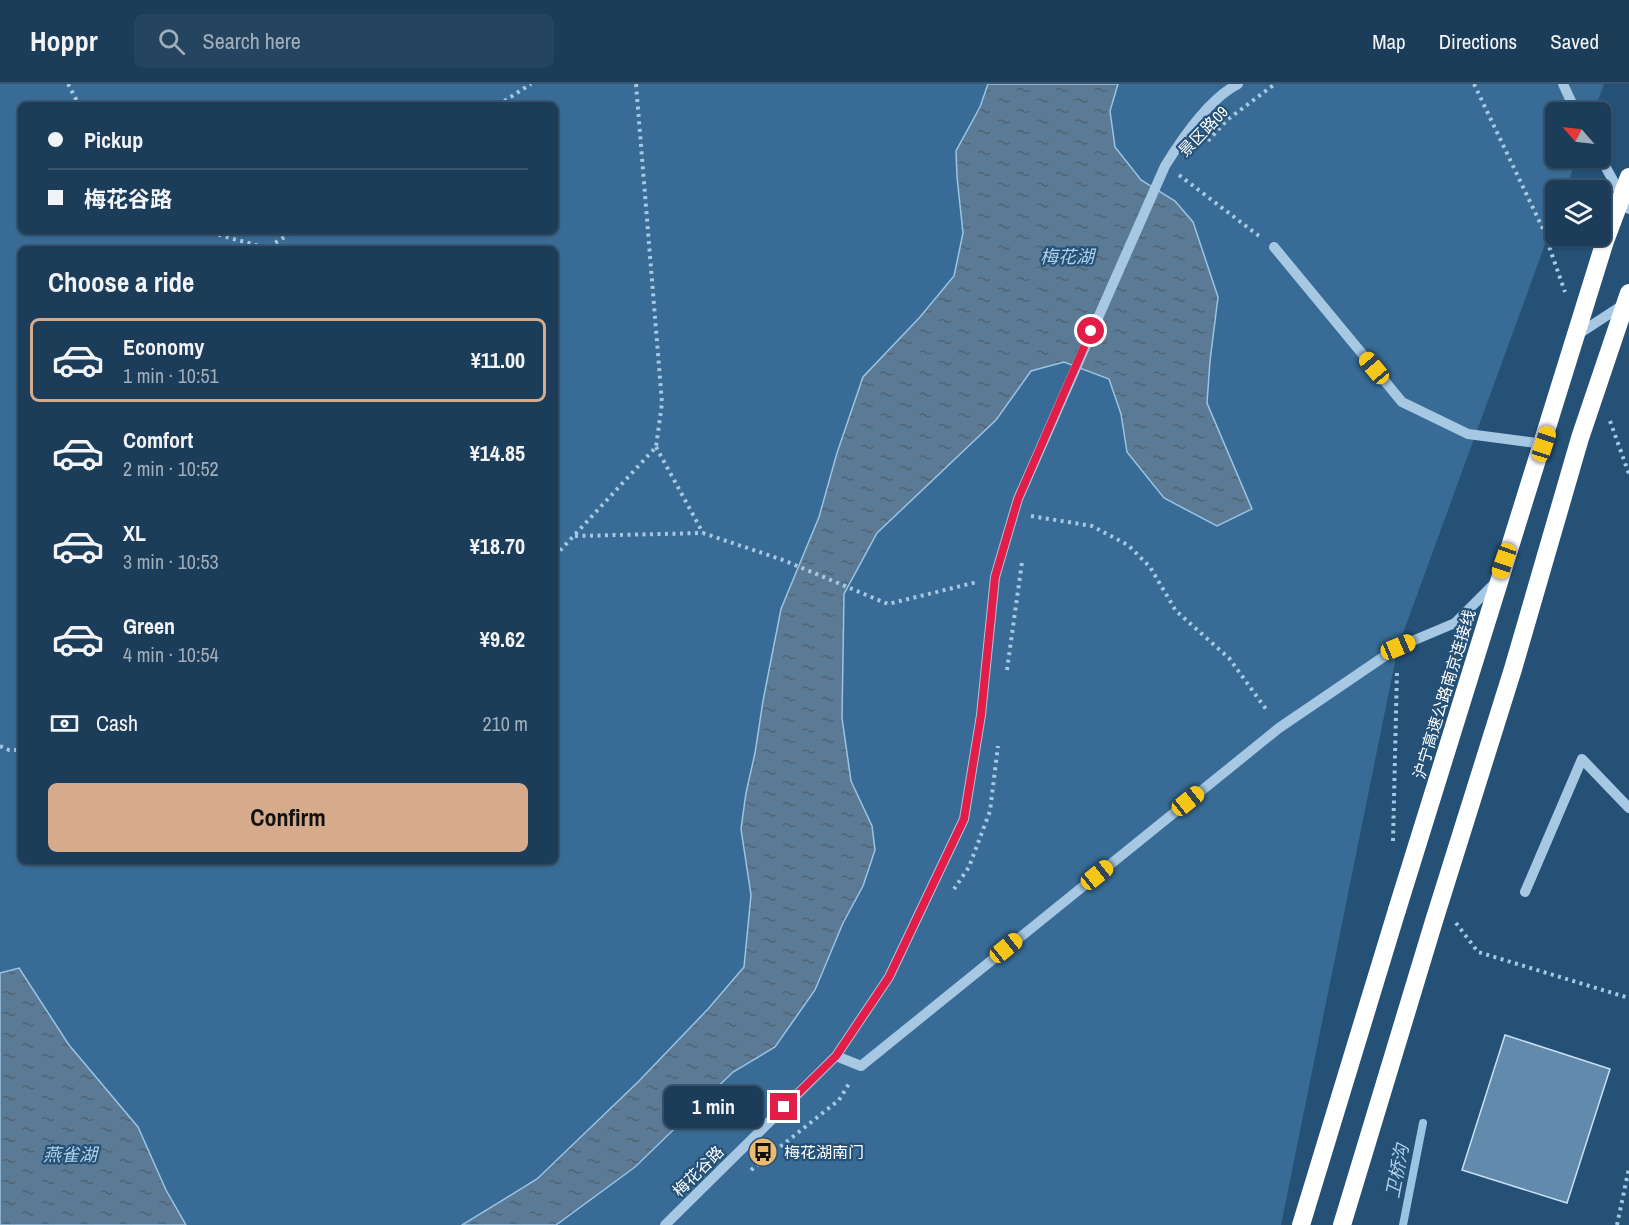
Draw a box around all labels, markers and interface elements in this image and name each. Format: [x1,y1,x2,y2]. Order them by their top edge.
search box [134,14,554,68]
text: Hoppr [30,22,98,60]
icon: search [155,25,188,58]
text: Search here [203,26,301,56]
text: Map [1372,27,1406,56]
text: Directions [1439,27,1517,56]
text: Saved [1550,27,1599,56]
street label: 景区路09 [1173,101,1233,161]
north arrow [1545,102,1611,168]
map controls [1545,102,1611,246]
text: Pickup [84,125,143,155]
button: layers [1545,180,1611,246]
text: 梅花谷路 [84,184,172,214]
water label: 梅花湖 [1040,244,1097,269]
text: Choose a ride [48,264,194,300]
route start [1077,317,1104,344]
text: Economy [123,332,204,362]
icon: car [51,333,105,387]
text: ¥11.00 [471,345,525,375]
car [1356,348,1392,388]
text: 1 min · 10:51 [123,362,219,389]
car [1530,424,1558,464]
text: Comfort [123,425,193,455]
icon: car [51,426,105,480]
text: ¥14.85 [470,438,525,468]
text: 2 min · 10:52 [123,455,219,482]
text: XL [123,518,146,548]
icon: car [51,519,105,573]
text: ¥18.70 [470,531,525,561]
car [1490,541,1518,581]
text: 3 min · 10:53 [123,548,219,575]
street label: 沪宁高速公路南京连接线 [1408,607,1480,781]
text: Green [123,611,175,641]
icon: car [51,612,105,666]
text: ¥9.62 [480,624,525,654]
car [1378,632,1418,662]
text: 4 min · 10:54 [123,641,219,668]
icon: cash [48,707,81,740]
text: Cash [96,708,138,738]
text: 210 m [482,710,528,737]
button: Confirm [48,783,528,852]
car [1168,783,1208,819]
car [1077,857,1117,893]
car [986,930,1026,966]
callout: 1 min [664,1086,763,1128]
text: 1 min [692,1093,735,1120]
route end [770,1093,797,1120]
bus stop icon: 梅花湖南门 [747,1136,779,1168]
water label: 卫桥沟 [1380,1140,1415,1200]
street label: 梅花谷路 [668,1141,728,1201]
place label: 梅花湖南门 [784,1141,864,1163]
water label: 燕雀湖 [43,1142,100,1167]

